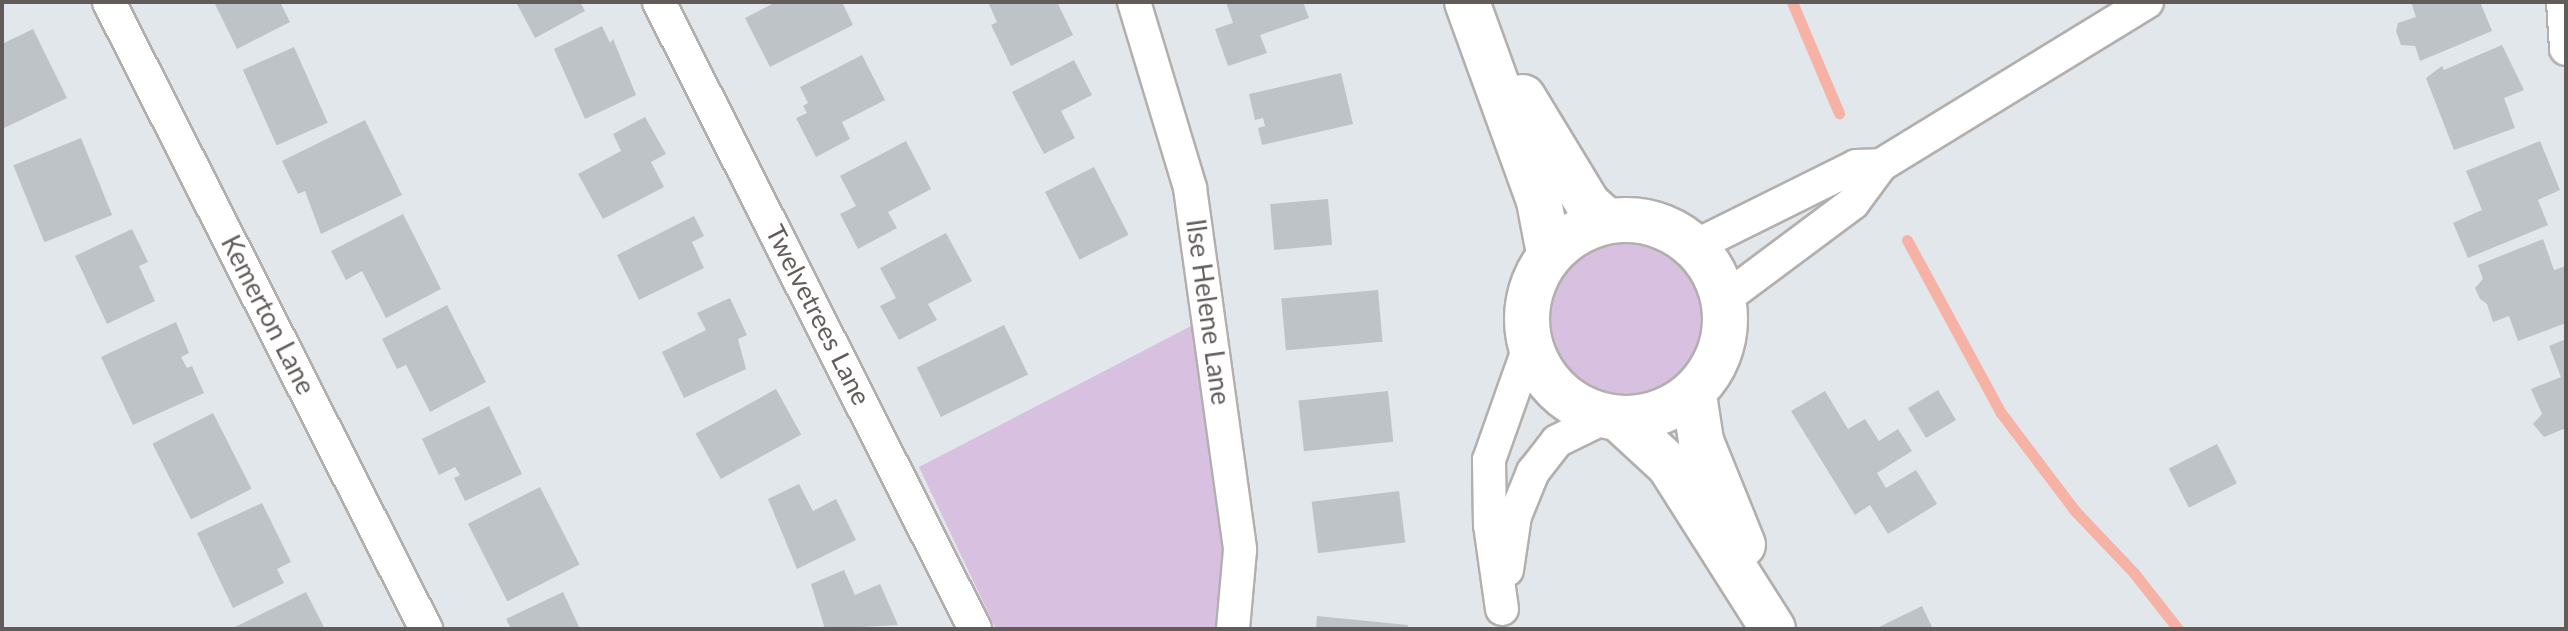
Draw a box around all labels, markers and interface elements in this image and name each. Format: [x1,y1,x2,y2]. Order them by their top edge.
street label: Ilse Helene Lane [1180,217,1236,407]
street label: Twelvetrees Lane [759,220,877,410]
street label: Kemerton Lane [215,230,321,400]

